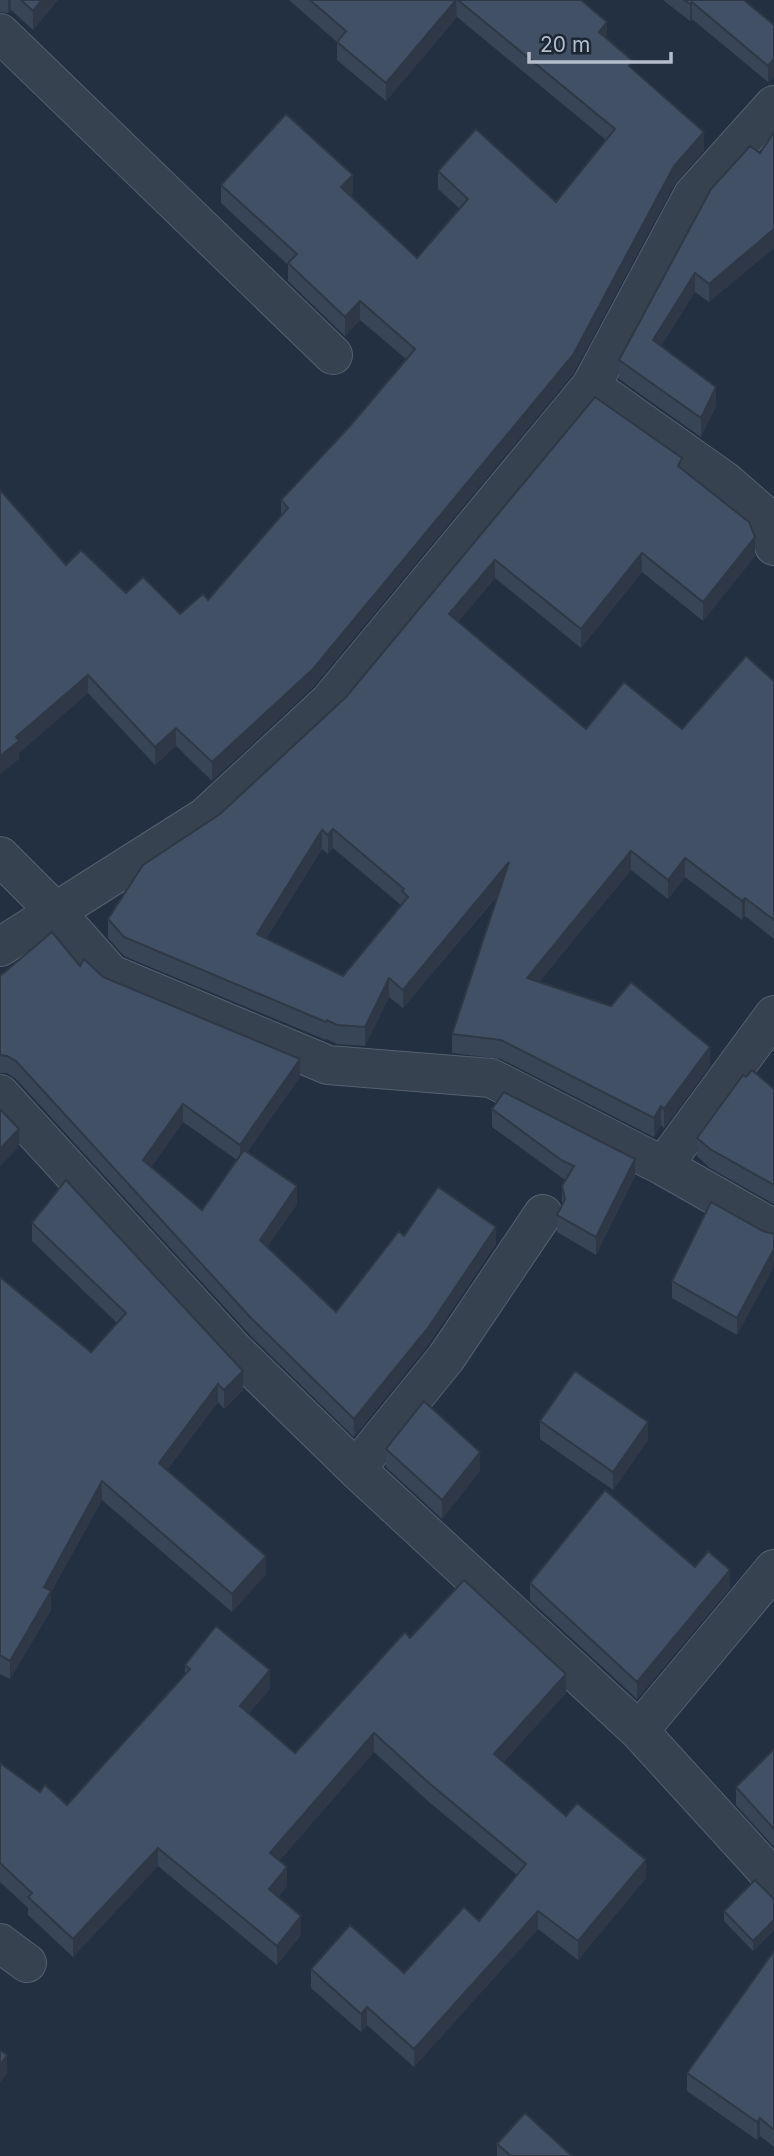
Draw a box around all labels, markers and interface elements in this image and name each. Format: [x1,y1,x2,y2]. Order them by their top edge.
scale bar [529,21,671,65]
text: 20 m [540,32,590,57]

